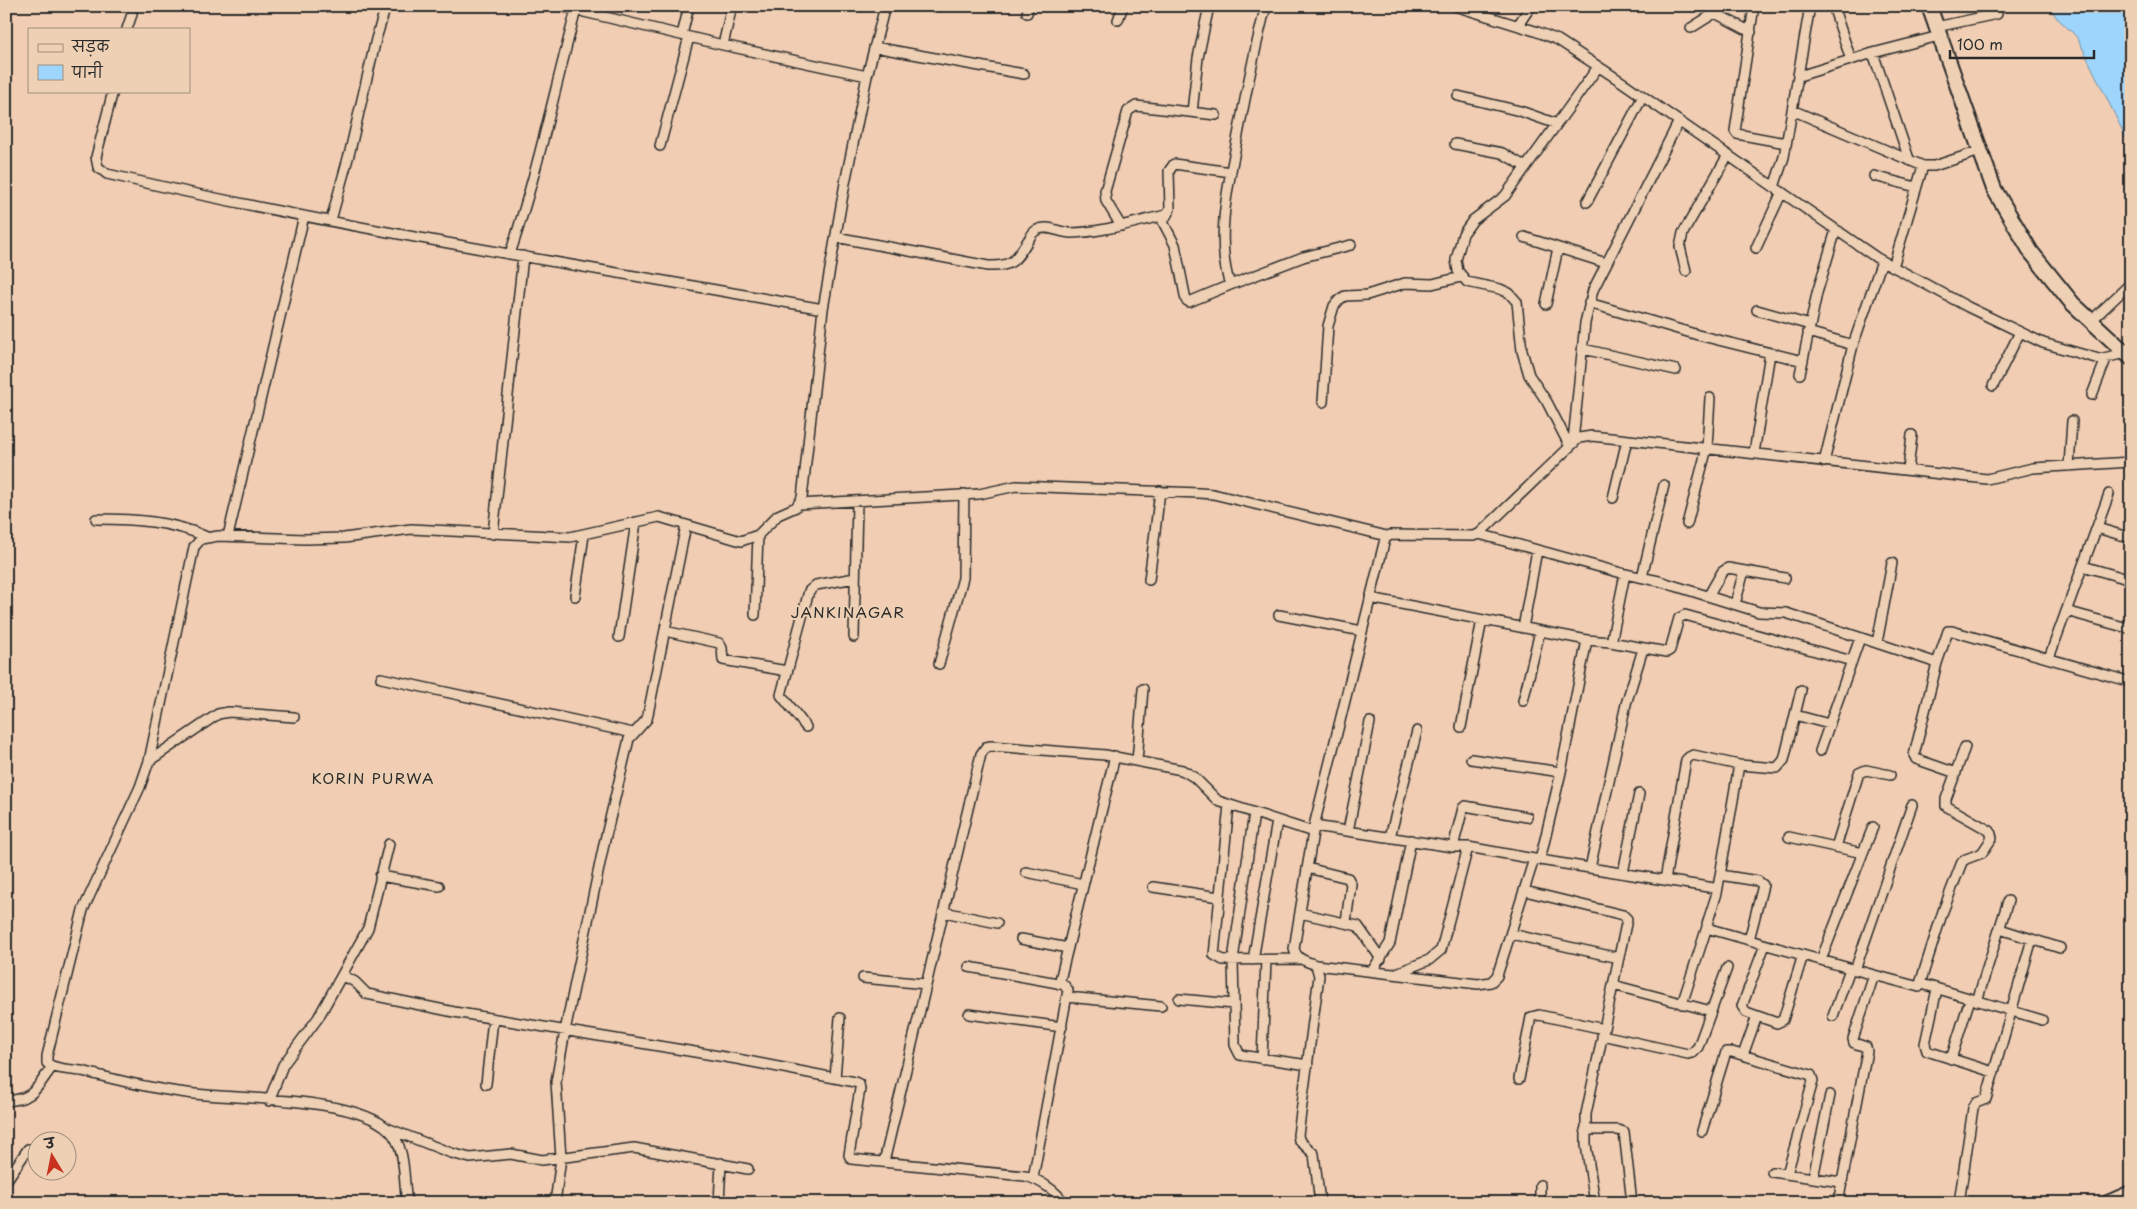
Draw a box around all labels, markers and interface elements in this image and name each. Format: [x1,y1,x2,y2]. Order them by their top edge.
legend [28,28,190,92]
scale bar [1950,28,2093,60]
text: 100 m [1957,32,2003,55]
text: सड़क [71,34,110,57]
text: पानी [71,60,104,83]
district label: JANKINAGAR [791,600,905,623]
district label: KORIN PURWA [311,766,435,789]
text: उ [41,1131,58,1154]
north arrow [28,1132,78,1182]

